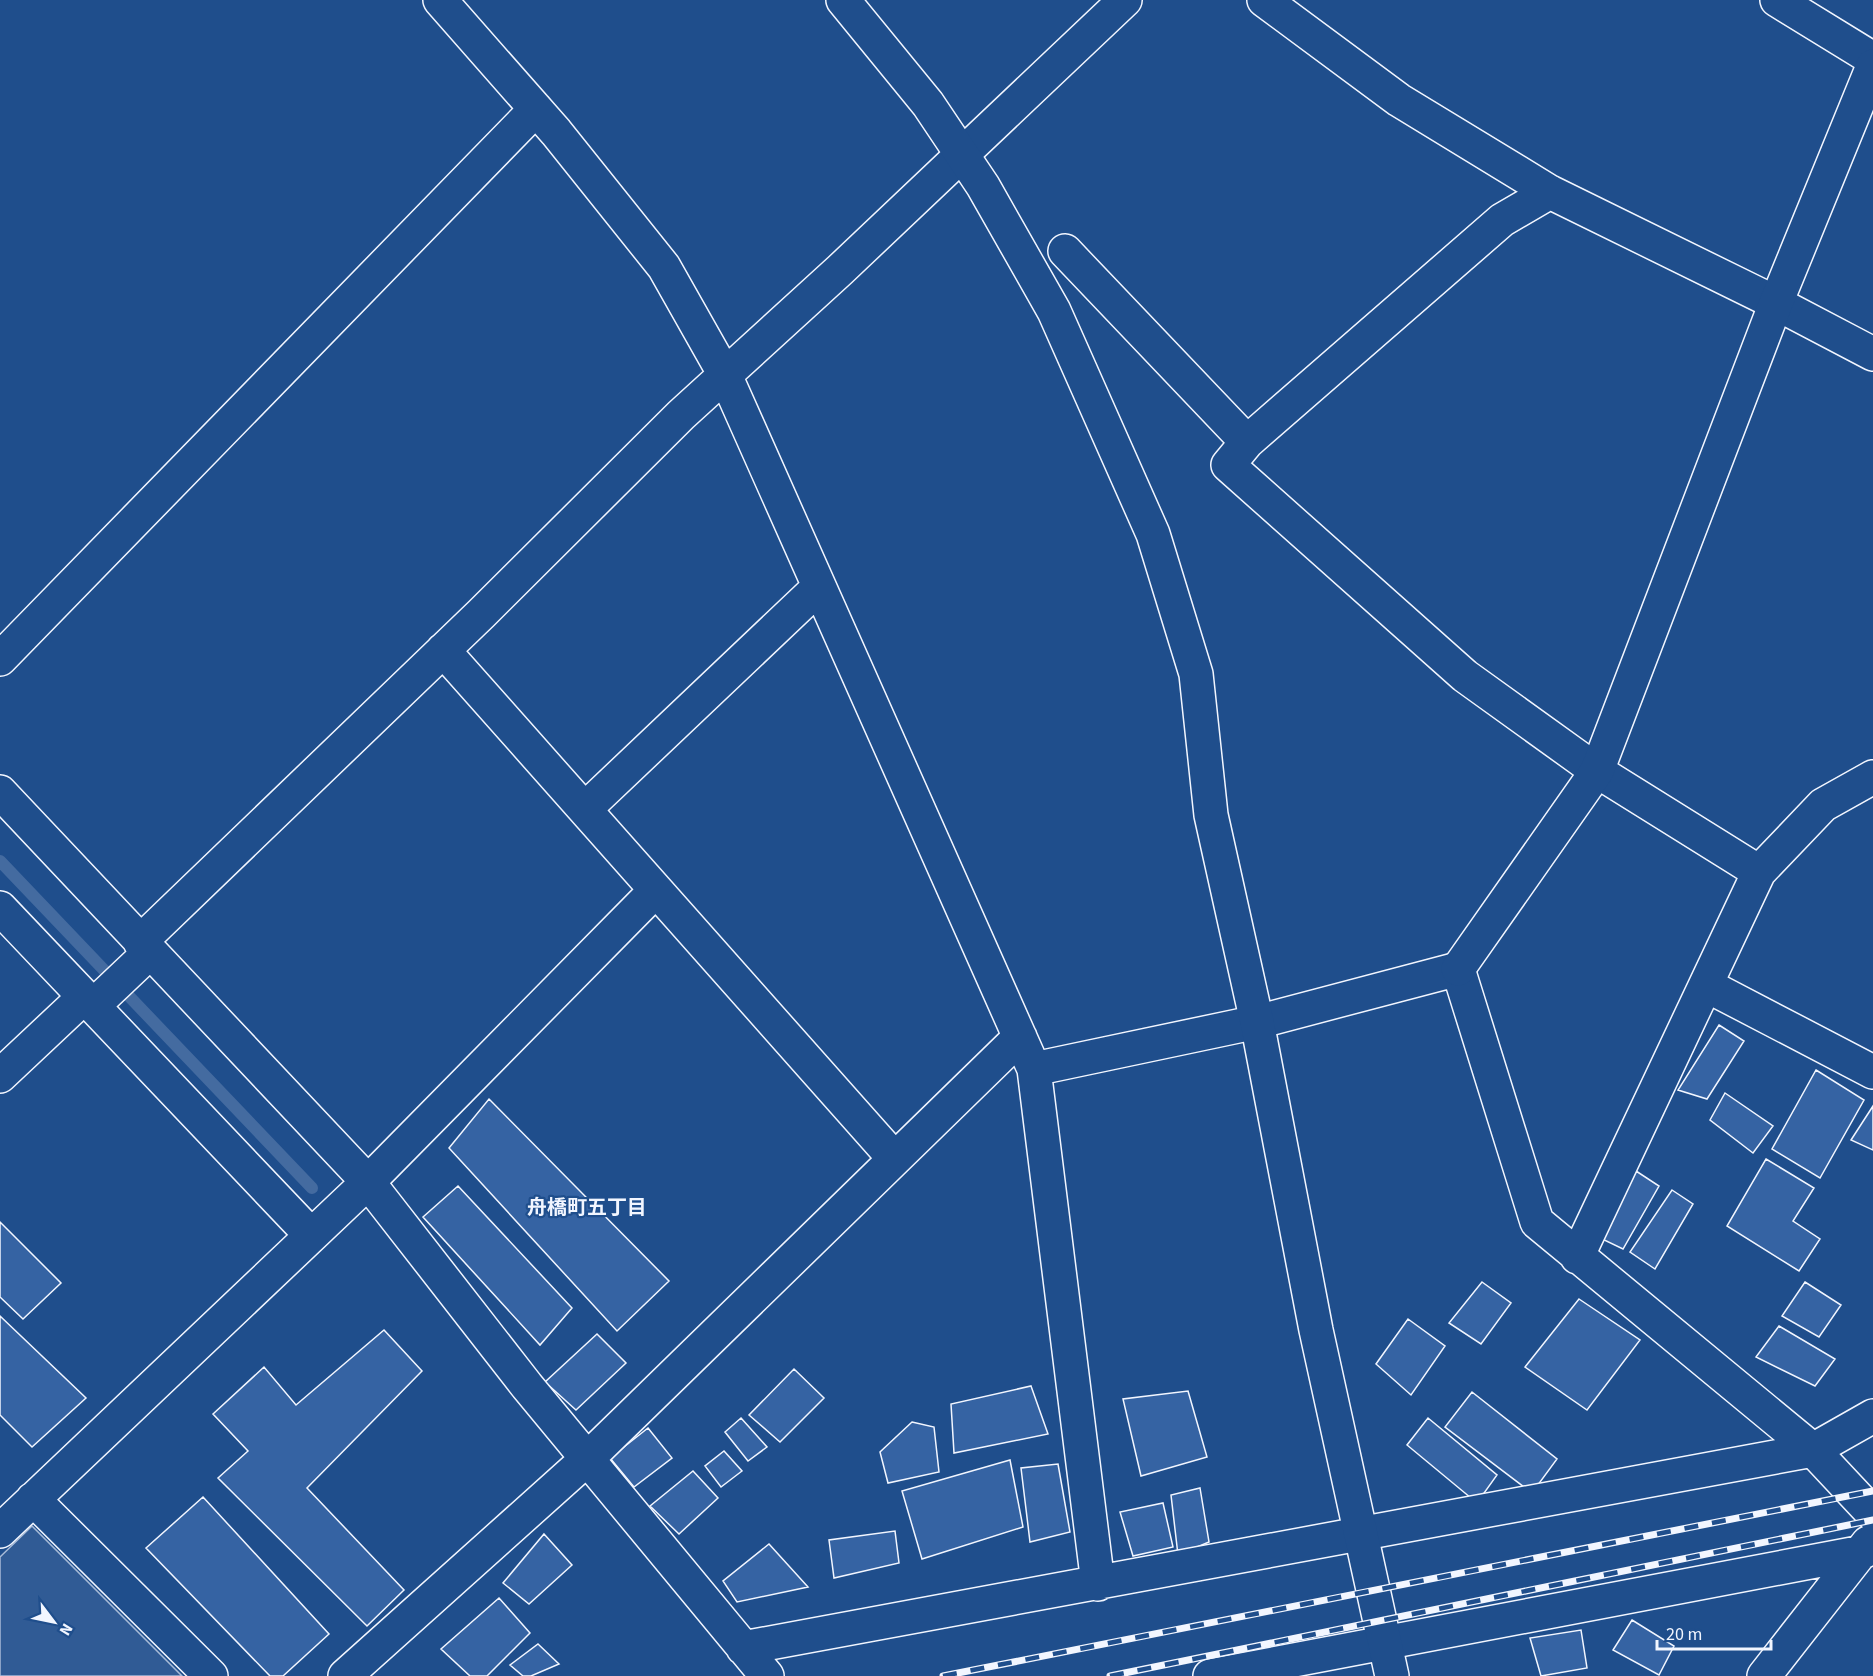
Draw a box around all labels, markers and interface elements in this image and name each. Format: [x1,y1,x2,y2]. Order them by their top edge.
district label: 舟橋町五丁目 [527,1194,647,1222]
north arrow [24,1592,84,1652]
scale bar [1657,1613,1771,1651]
text: N [54,1619,78,1640]
text: 20 m [1666,1622,1702,1647]

